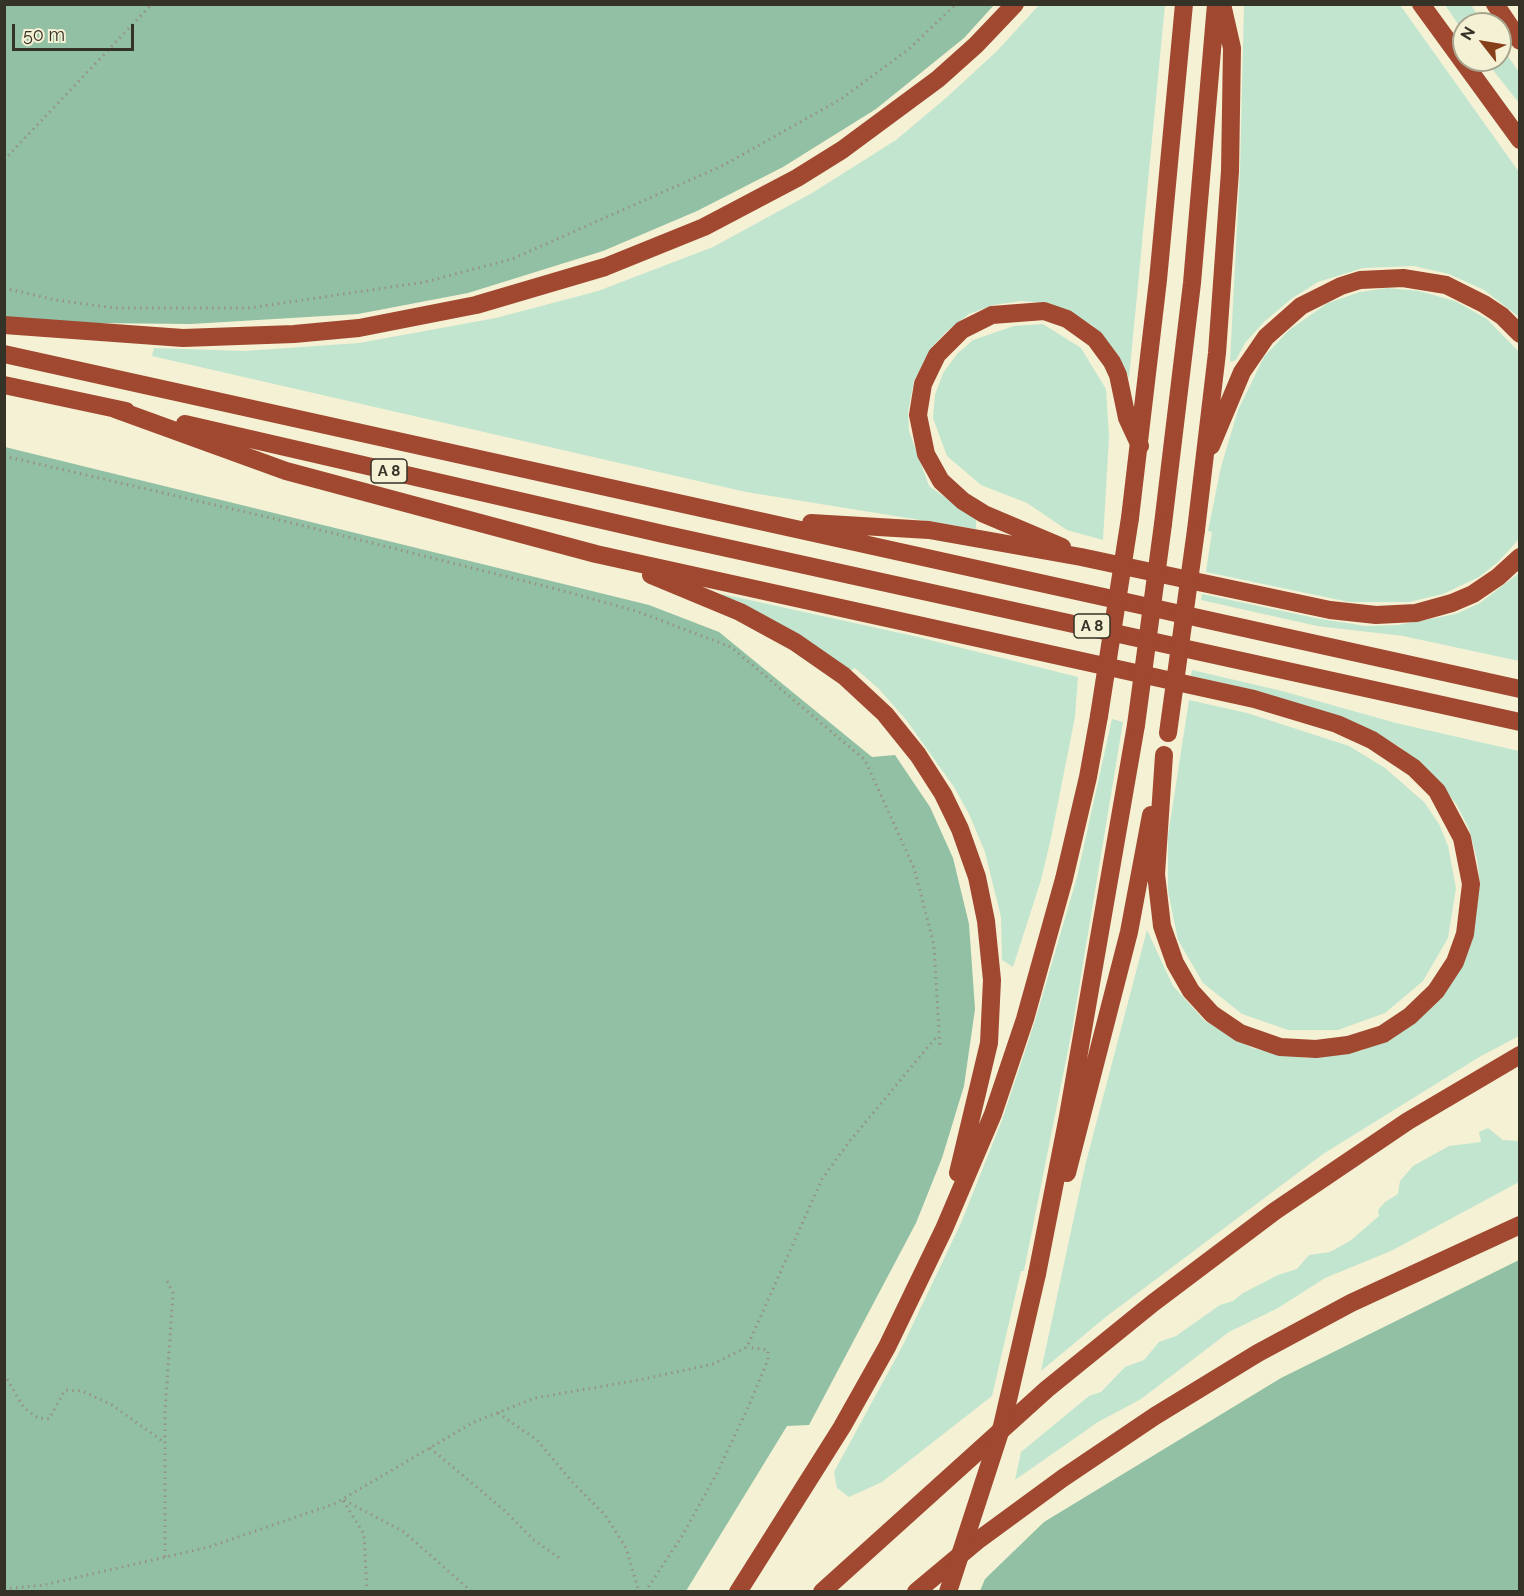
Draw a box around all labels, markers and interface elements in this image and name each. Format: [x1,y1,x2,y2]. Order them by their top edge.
scale bar [15,12,136,50]
north arrow [1452,12,1512,72]
text: N [1457,23,1479,44]
text: 50 m [23,24,65,45]
road number: A 8 [371,459,407,483]
road number: A 8 [1074,614,1110,638]

